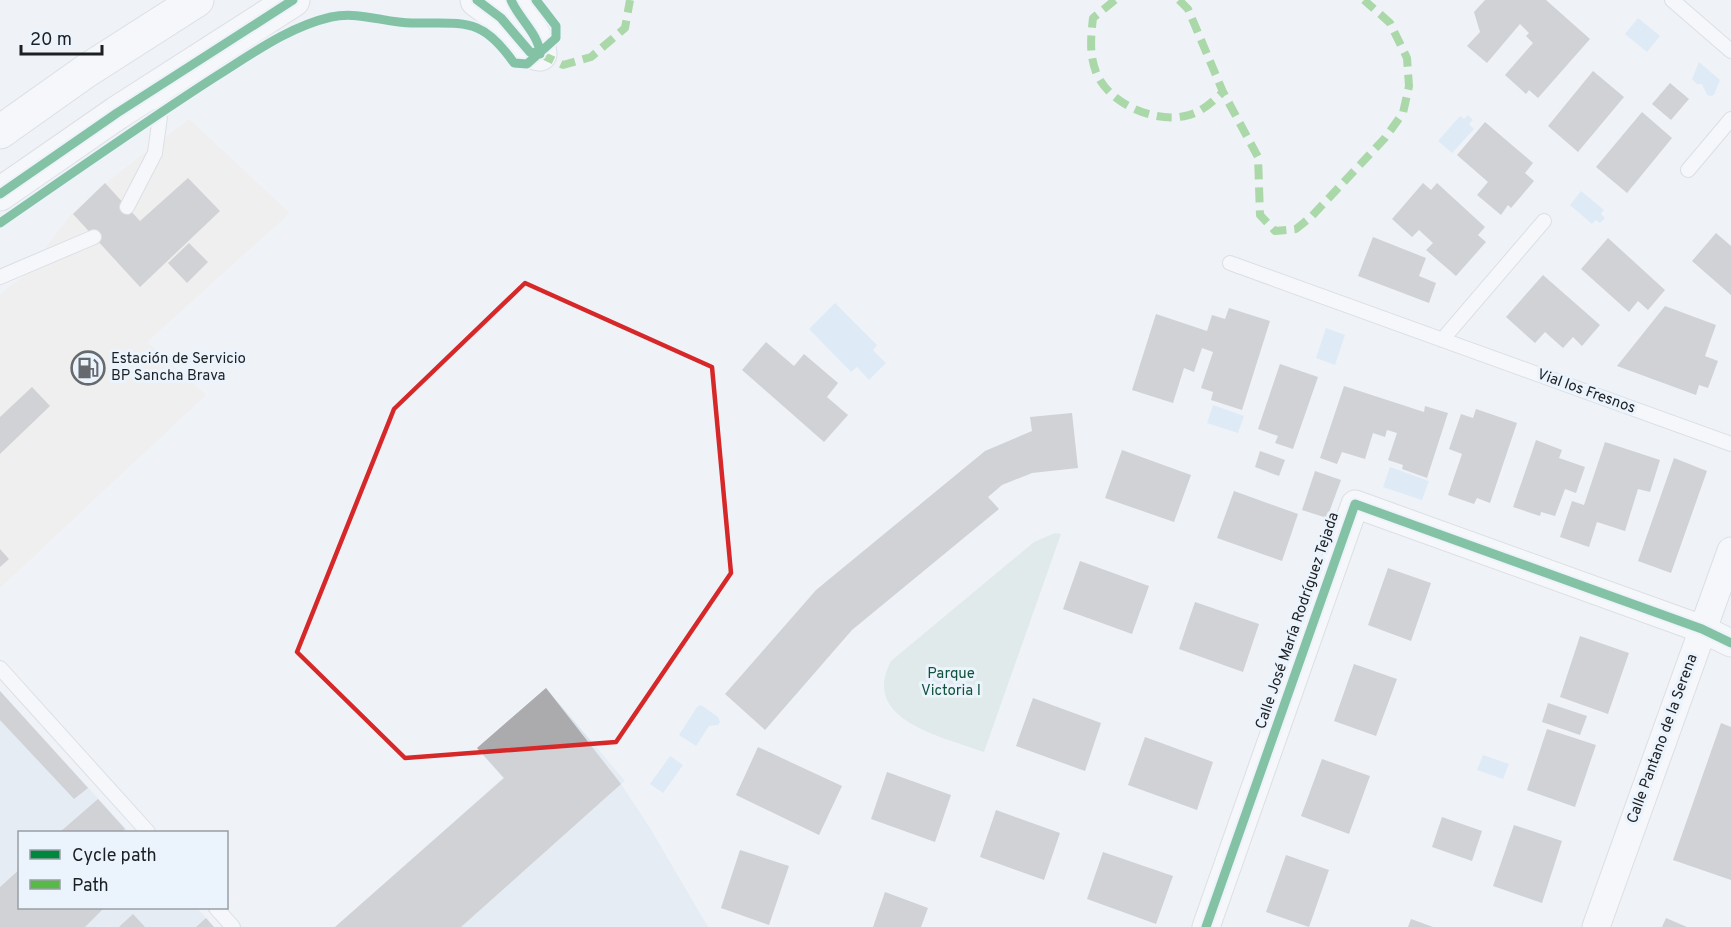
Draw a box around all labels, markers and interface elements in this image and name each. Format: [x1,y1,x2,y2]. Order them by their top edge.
scale bar [21,18,102,56]
text: 20 m [30,29,72,52]
fuel station icon: Estación de Servicio BP Sancha Brava [70,350,106,386]
place label: Estación de Servicio BP Sancha Brava [111,350,246,386]
street label: Vial los Fresnos [1534,365,1638,419]
street label: Calle José María Rodríguez Tejada [1252,510,1344,732]
street label: Calle Pantano de la Serena [1623,652,1703,826]
park label: Parque Victoria I [921,665,981,701]
legend [18,831,228,909]
text: Cycle path [72,845,157,868]
text: Path [72,875,109,898]

